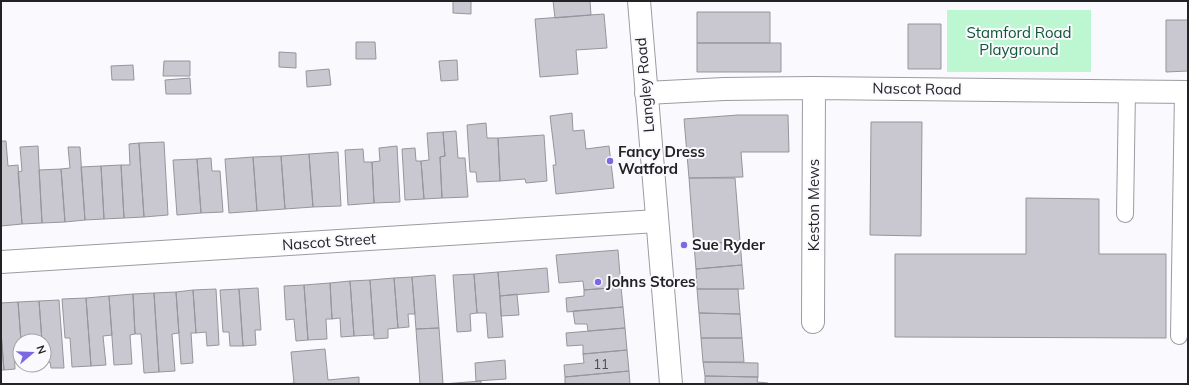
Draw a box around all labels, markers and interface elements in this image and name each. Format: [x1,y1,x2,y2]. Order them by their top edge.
park label: Stamford Road Playground [966,23,1072,59]
street label: Langley Road [631,37,658,133]
street label: Nascot Road [872,78,962,99]
place label: Fancy Dress Watford [618,142,705,178]
marker: Fancy Dress Watford [605,156,615,166]
street label: Keston Mews [804,159,823,251]
street label: Nascot Street [281,229,377,254]
place label: Sue Ryder [692,235,765,254]
marker: Sue Ryder [679,240,689,250]
place label: Johns Stores [606,272,696,291]
marker: Johns Stores [593,277,603,287]
north arrow [12,333,52,373]
text: N [33,344,49,356]
house number: 11 [593,356,609,372]

